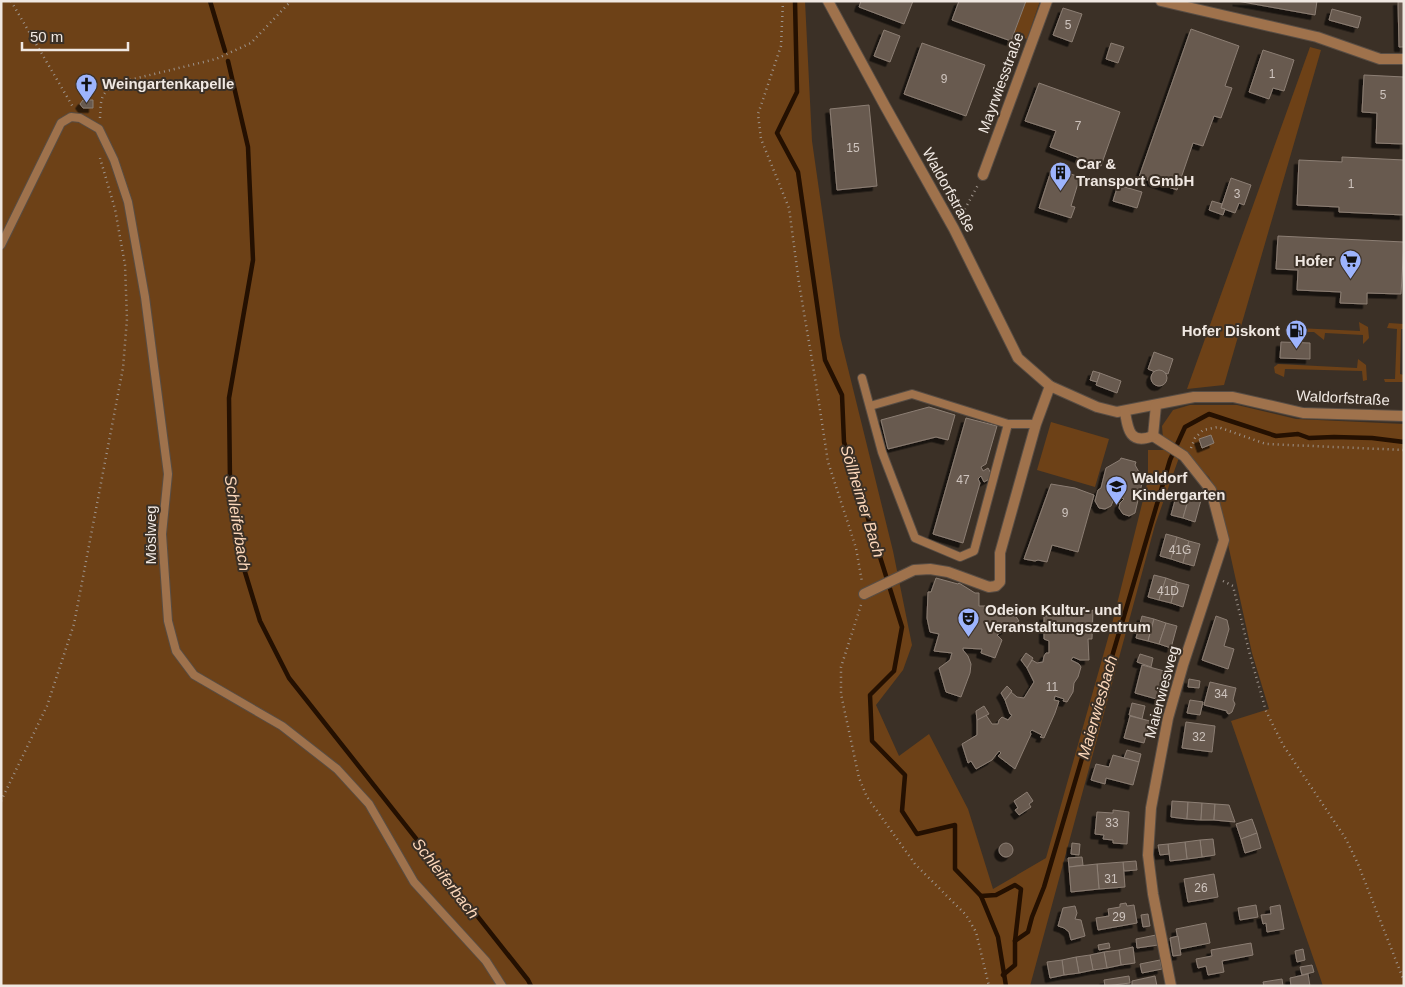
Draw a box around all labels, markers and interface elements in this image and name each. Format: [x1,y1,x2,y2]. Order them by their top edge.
house number: 5 [1065,18,1072,32]
scale bar [22,20,129,52]
text: 50 m [30,28,63,45]
street label: Mayrwiesstraße [974,30,1027,135]
house number: 1 [1269,67,1276,81]
church icon: Weingartenkapelle [74,72,98,103]
house number: 9 [941,72,948,86]
place label: Weingartenkapelle [102,75,234,92]
house number: 5 [1380,88,1387,102]
house number: 7 [1075,119,1082,133]
house number: 15 [846,141,860,155]
street label: Waldorfstraße [919,145,980,235]
place label: Car & Transport GmbH [1076,155,1194,189]
building icon: Car & Transport GmbH [1048,161,1072,192]
house number: 1 [1348,177,1355,191]
house number: 3 [1234,187,1241,201]
supermarket icon: Hofer [1338,249,1362,280]
place label: Hofer [1295,252,1334,269]
fuel station icon: Hofer Diskont [1284,319,1308,350]
place label: Hofer Diskont [1182,322,1280,339]
street label: Waldorfstraße [1296,387,1390,408]
water label: Söllheimer Bach [837,443,888,559]
place label: Waldorf Kindergarten [1132,469,1225,503]
house number: 47 [956,473,970,487]
water label: Schleiferbach [222,474,253,572]
school or university icon: Waldorf Kindergarten [1104,475,1128,506]
street label: Möslweg [142,505,159,565]
house number: 9 [1062,506,1069,520]
house number: 41G [1169,543,1191,557]
house number: 41D [1157,584,1179,598]
place label: Odeion Kultur- und Veranstaltungszentrum [985,601,1151,635]
theatre icon: Odeion Kultur- und Veranstaltungszentrum [957,607,981,638]
street label: Maierwiesweg [1141,644,1182,740]
water label: Maierwiesbach [1075,653,1120,761]
house number: 11 [1046,680,1059,694]
house number: 34 [1214,687,1228,701]
house number: 32 [1192,730,1206,744]
house number: 33 [1105,816,1119,830]
water label: Schleiferbach [409,835,482,922]
house number: 31 [1104,872,1118,886]
house number: 26 [1194,881,1208,895]
house number: 29 [1112,910,1126,924]

